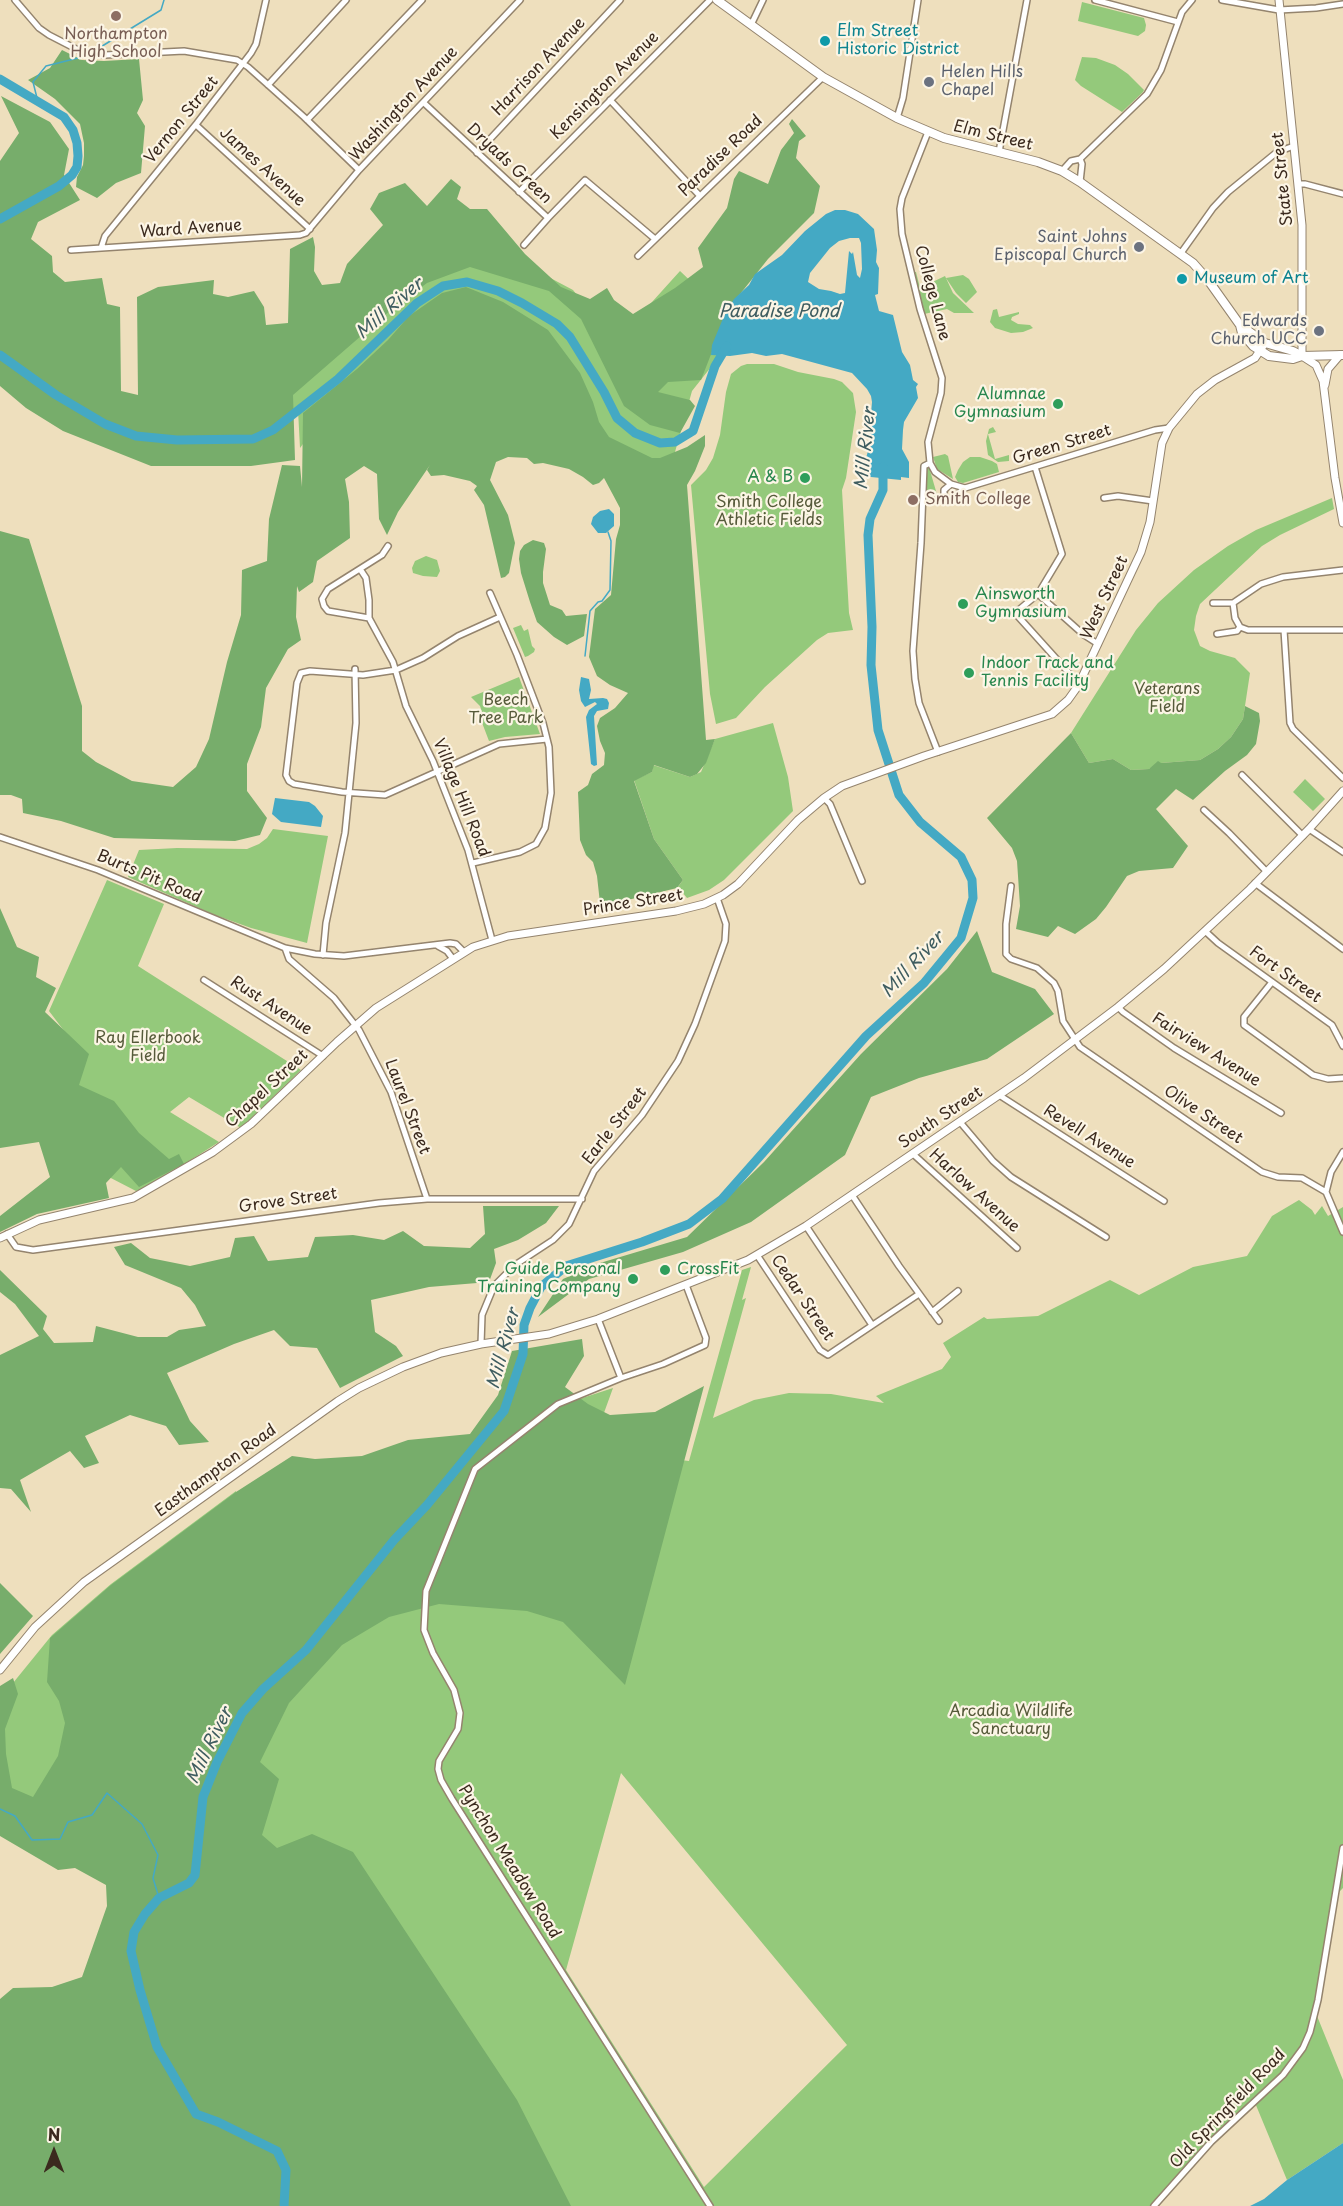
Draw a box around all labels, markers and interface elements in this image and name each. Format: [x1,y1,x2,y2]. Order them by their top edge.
marker: Northampton High School [109,9,123,23]
street label: Harrison Avenue [489,14,589,120]
place label: Elm Street Historic District [837,22,959,60]
place label: Northampton High School [64,25,168,63]
street label: Kensington Avenue [547,28,663,144]
marker: Elm Street Historic District [818,34,832,48]
street label: Washington Avenue [346,43,462,165]
place label: Helen Hills Chapel [941,63,1023,101]
street label: Vernon Street [141,73,223,167]
marker: Helen Hills Chapel [922,75,936,89]
street label: Paradise Road [675,111,767,201]
street label: Elm Street [951,117,1035,155]
street label: Dryads Green [463,120,555,208]
street label: James Avenue [215,123,309,211]
street label: State Street [1269,131,1297,227]
street label: Ward Avenue [140,216,242,242]
place label: Saint Johns Episcopal Church [994,228,1127,266]
marker: Saint Johns Episcopal Church [1132,240,1146,254]
street label: College Lane [910,243,954,343]
place label: Museum of Art [1194,269,1308,289]
marker: Museum of Art [1175,272,1189,286]
water label: Mill River [352,274,428,344]
water label: Paradise Pond [719,301,839,323]
place label: Edwards Church UCC [1211,312,1307,350]
marker: Edwards Church UCC [1312,324,1326,338]
place label: Alumnae Gymnasium [954,385,1046,423]
marker: Alumnae Gymnasium [1051,397,1065,411]
water label: Mill River [851,407,881,491]
street label: Green Street [1010,421,1114,469]
place label: A & B [748,468,793,488]
marker: A & B [798,471,812,485]
place label: Smith College [925,490,1031,510]
park label: Smith College Athletic Fields [716,493,822,531]
marker: Smith College [906,493,920,507]
street label: West Street [1077,553,1133,643]
place label: Ainsworth Gymnasium [975,585,1067,623]
marker: Ainsworth Gymnasium [956,597,970,611]
place label: Indoor Track and Tennis Facility [981,654,1114,692]
marker: Indoor Track and Tennis Facility [962,666,976,680]
park label: Veterans Field [1134,680,1200,718]
park label: Beech Tree Park [468,691,544,729]
street label: Village Hill Road [428,736,494,860]
street label: Burts Pit Road [94,846,204,908]
street label: Prince Street [582,886,684,920]
water label: Mill River [877,928,949,1002]
street label: Fort Street [1245,942,1325,1008]
street label: Rust Avenue [226,972,316,1040]
street label: Fairview Avenue [1148,1009,1264,1091]
park label: Ray Ellerbook Field [95,1029,201,1067]
street label: Chapel Street [222,1046,312,1132]
street label: Laurel Street [380,1057,434,1157]
street label: Olive Street [1160,1082,1246,1148]
street label: South Street [895,1083,987,1153]
street label: Earle Street [579,1084,651,1168]
street label: Revell Avenue [1040,1101,1138,1173]
street label: Harlow Avenue [925,1145,1023,1237]
street label: Grove Street [237,1185,339,1217]
street label: Cedar Street [766,1252,838,1344]
place label: Guide Personal Training Company [477,1260,621,1298]
place label: CrossFit [677,1260,739,1280]
marker: CrossFit [658,1263,672,1277]
marker: Guide Personal Training Company [626,1272,640,1286]
water label: Mill River [483,1307,525,1391]
street label: Easthampton Road [152,1421,280,1521]
park label: Arcadia Wildlife Sanctuary [949,1702,1073,1740]
water label: Mill River [182,1704,238,1788]
street label: Pynchon Meadow Road [454,1782,564,1942]
street label: Old Springfield Road [1166,2045,1290,2173]
north arrow [24,2122,84,2182]
text: N [48,2122,60,2146]

